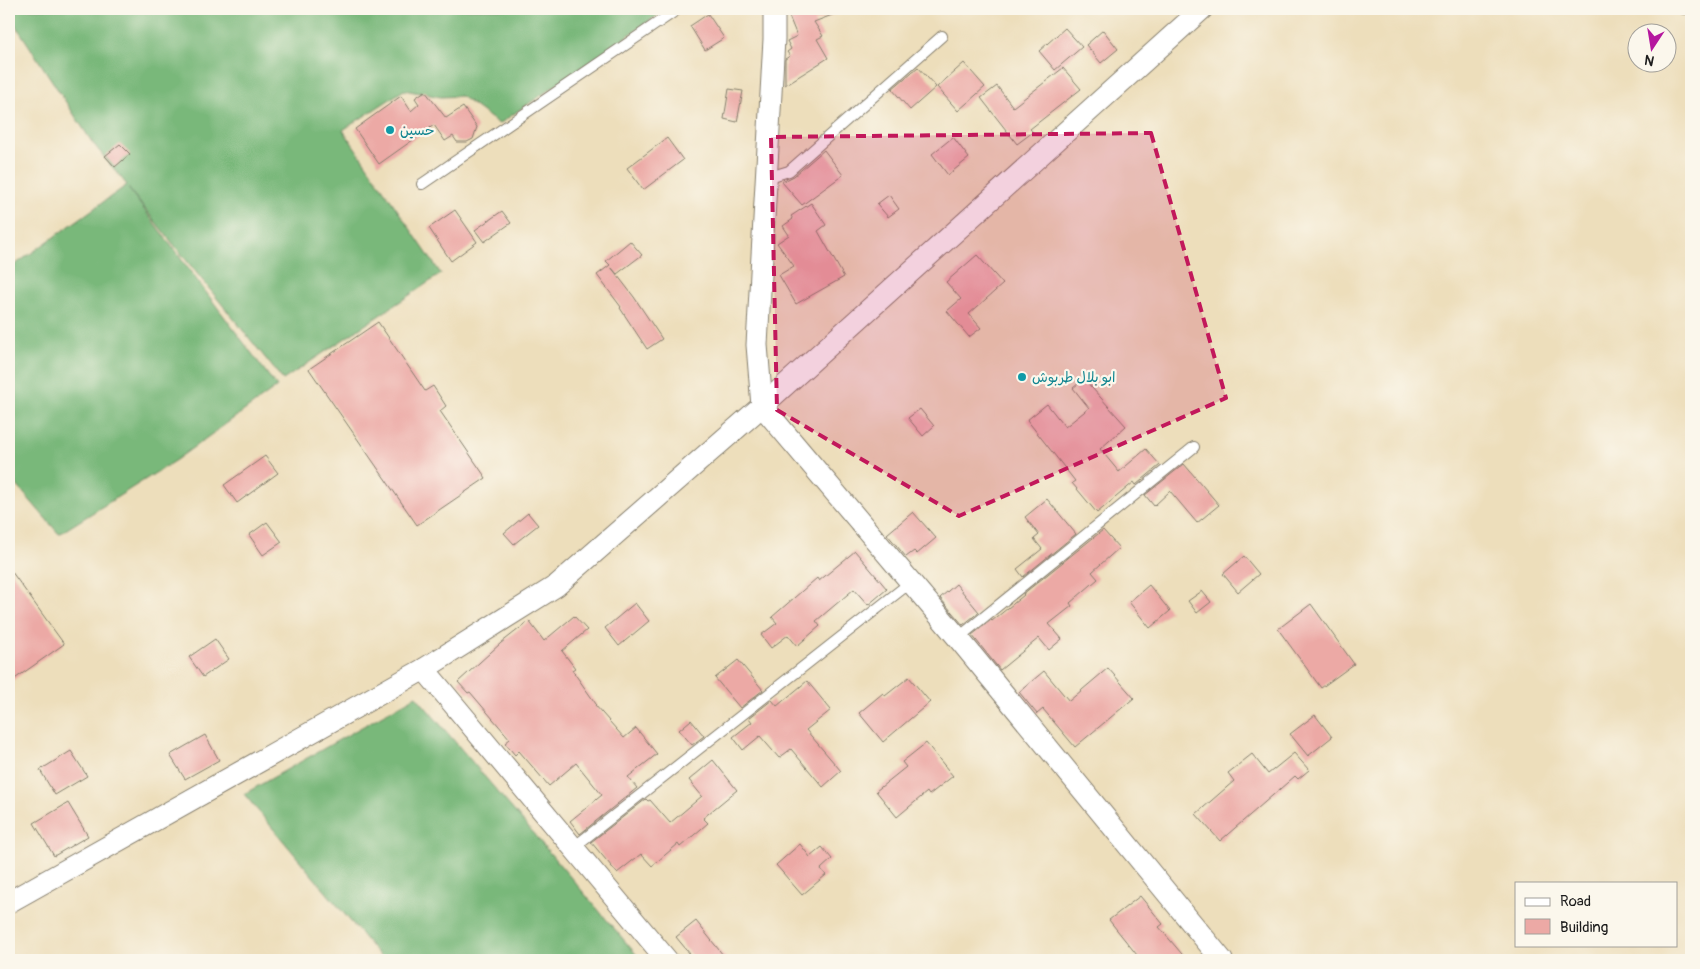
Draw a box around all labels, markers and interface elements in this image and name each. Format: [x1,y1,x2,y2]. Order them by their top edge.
north arrow [1628,22,1678,72]
text: N [1643,51,1656,70]
place label: حسين [400,122,435,139]
marker: حسين [384,124,396,136]
place label: ابو بلال طربوش [1032,369,1116,386]
marker: ابو بلال طربوش [1016,371,1028,383]
legend [1515,882,1678,946]
text: Road [1560,892,1591,911]
text: Building [1560,918,1608,937]

